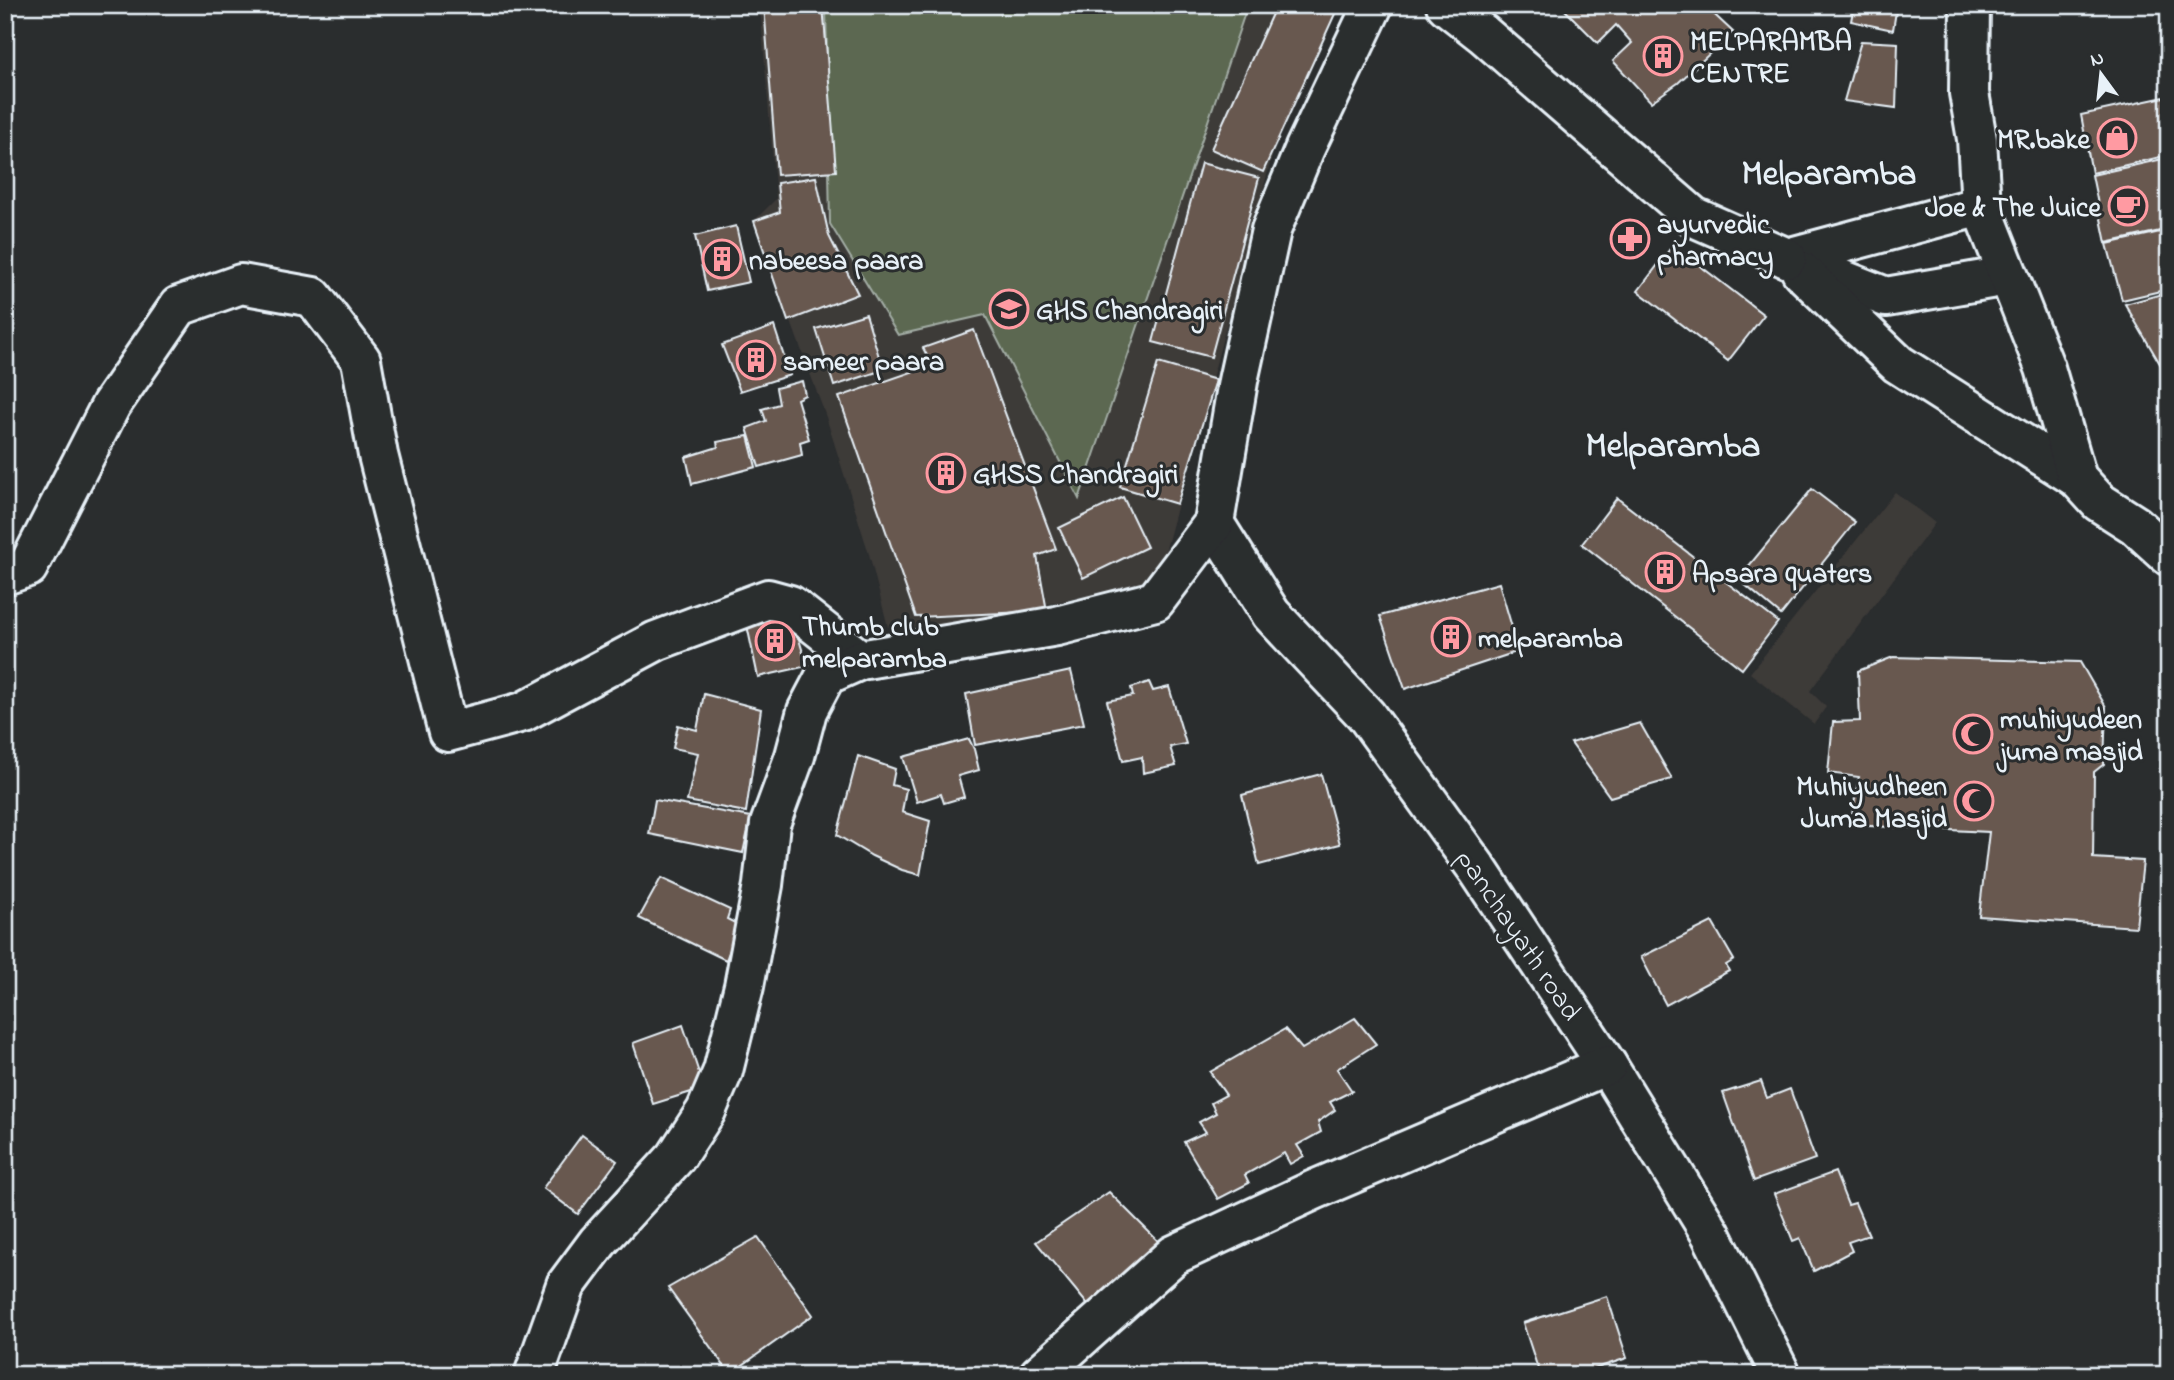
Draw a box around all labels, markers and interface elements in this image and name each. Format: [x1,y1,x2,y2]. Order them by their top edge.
place label: MELPARAMBA CENTRE [1690,23,1852,96]
building icon: MELPARAMBA CENTRE [1642,35,1684,77]
north arrow [2066,38,2136,108]
text: N [2088,45,2107,75]
shop icon: MR.bake [2096,117,2138,159]
place label: MR.bake [1997,121,2091,162]
district label: Melparamba [1741,150,1917,201]
cafe icon: Joe & The Juice [2107,185,2149,227]
place label: Joe & The Juice [1925,189,2102,230]
place label: ayurvedic pharmacy [1657,206,1773,279]
pharmacy icon: ayurvedic pharmacy [1609,218,1651,260]
building icon: nabeesa paara [701,238,743,280]
place label: nabeesa paara [749,242,923,283]
school or university icon: GHS Chandragiri [988,288,1030,330]
place label: GHS Chandragiri [1036,292,1223,334]
building icon: sameer paara [735,339,777,381]
place label: sameer paara [783,343,944,384]
district label: Melparamba [1585,422,1761,473]
building icon: GHSS Chandragiri [925,452,967,494]
place label: GHSS Chandragiri [973,456,1178,498]
building icon: Apsara quaters [1644,551,1686,593]
place label: Apsara quaters [1692,555,1872,596]
place label: Thumb club melparamba [802,608,947,681]
building icon: melparamba [1430,616,1472,658]
building icon: Thumb club melparamba [754,620,796,662]
place label: melparamba [1478,620,1623,661]
place label: muhiyudeen juma masjid [1996,701,2143,774]
mosque icon: muhiyudeen juma masjid [1952,713,1994,755]
place label: Muhiyudheen Juma Masjid [1796,768,1947,841]
mosque icon: Muhiyudheen Juma Masjid [1953,780,1995,822]
street label: panchayath road [1444,842,1590,1030]

